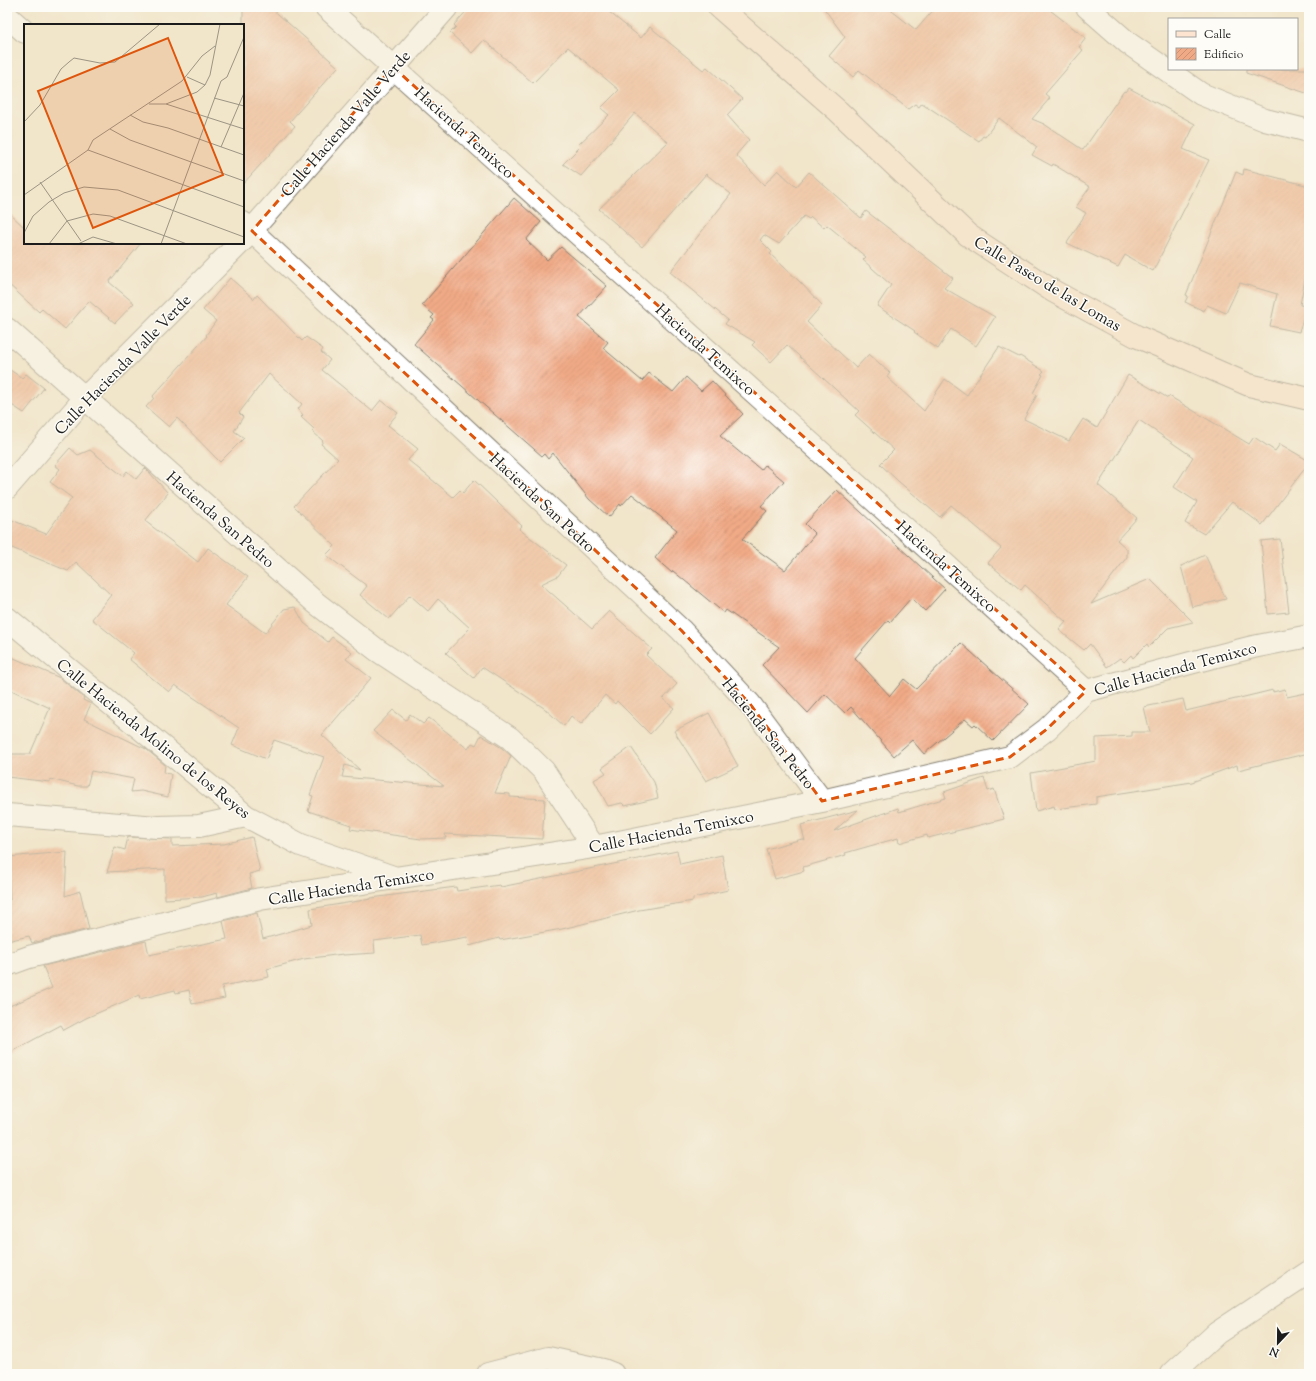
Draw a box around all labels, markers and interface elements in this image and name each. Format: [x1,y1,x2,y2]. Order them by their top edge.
legend [1168,18,1298,70]
inset map [24,24,244,244]
text: Calle [1204,26,1232,44]
street label: Calle Hacienda Valle Verde [277,46,417,203]
text: Edificio [1204,46,1244,64]
street label: Hacienda Temixco [408,83,519,185]
street label: Calle Paseo de las Lomas [969,232,1125,338]
street label: Calle Hacienda Valle Verde [50,290,197,441]
street label: Hacienda Temixco [649,300,760,402]
street label: Hacienda San Pedro [483,449,600,559]
street label: Hacienda San Pedro [160,467,279,575]
street label: Hacienda Temixco [890,517,1001,619]
street label: Calle Hacienda Temixco [1092,638,1260,703]
street label: Calle Hacienda Molino de los Reyes [51,654,254,826]
street label: Hacienda San Pedro [715,674,819,795]
street label: Calle Hacienda Temixco [587,806,756,861]
street label: Calle Hacienda Temixco [267,864,436,913]
north arrow [1258,1323,1298,1363]
text: N [1267,1342,1283,1361]

